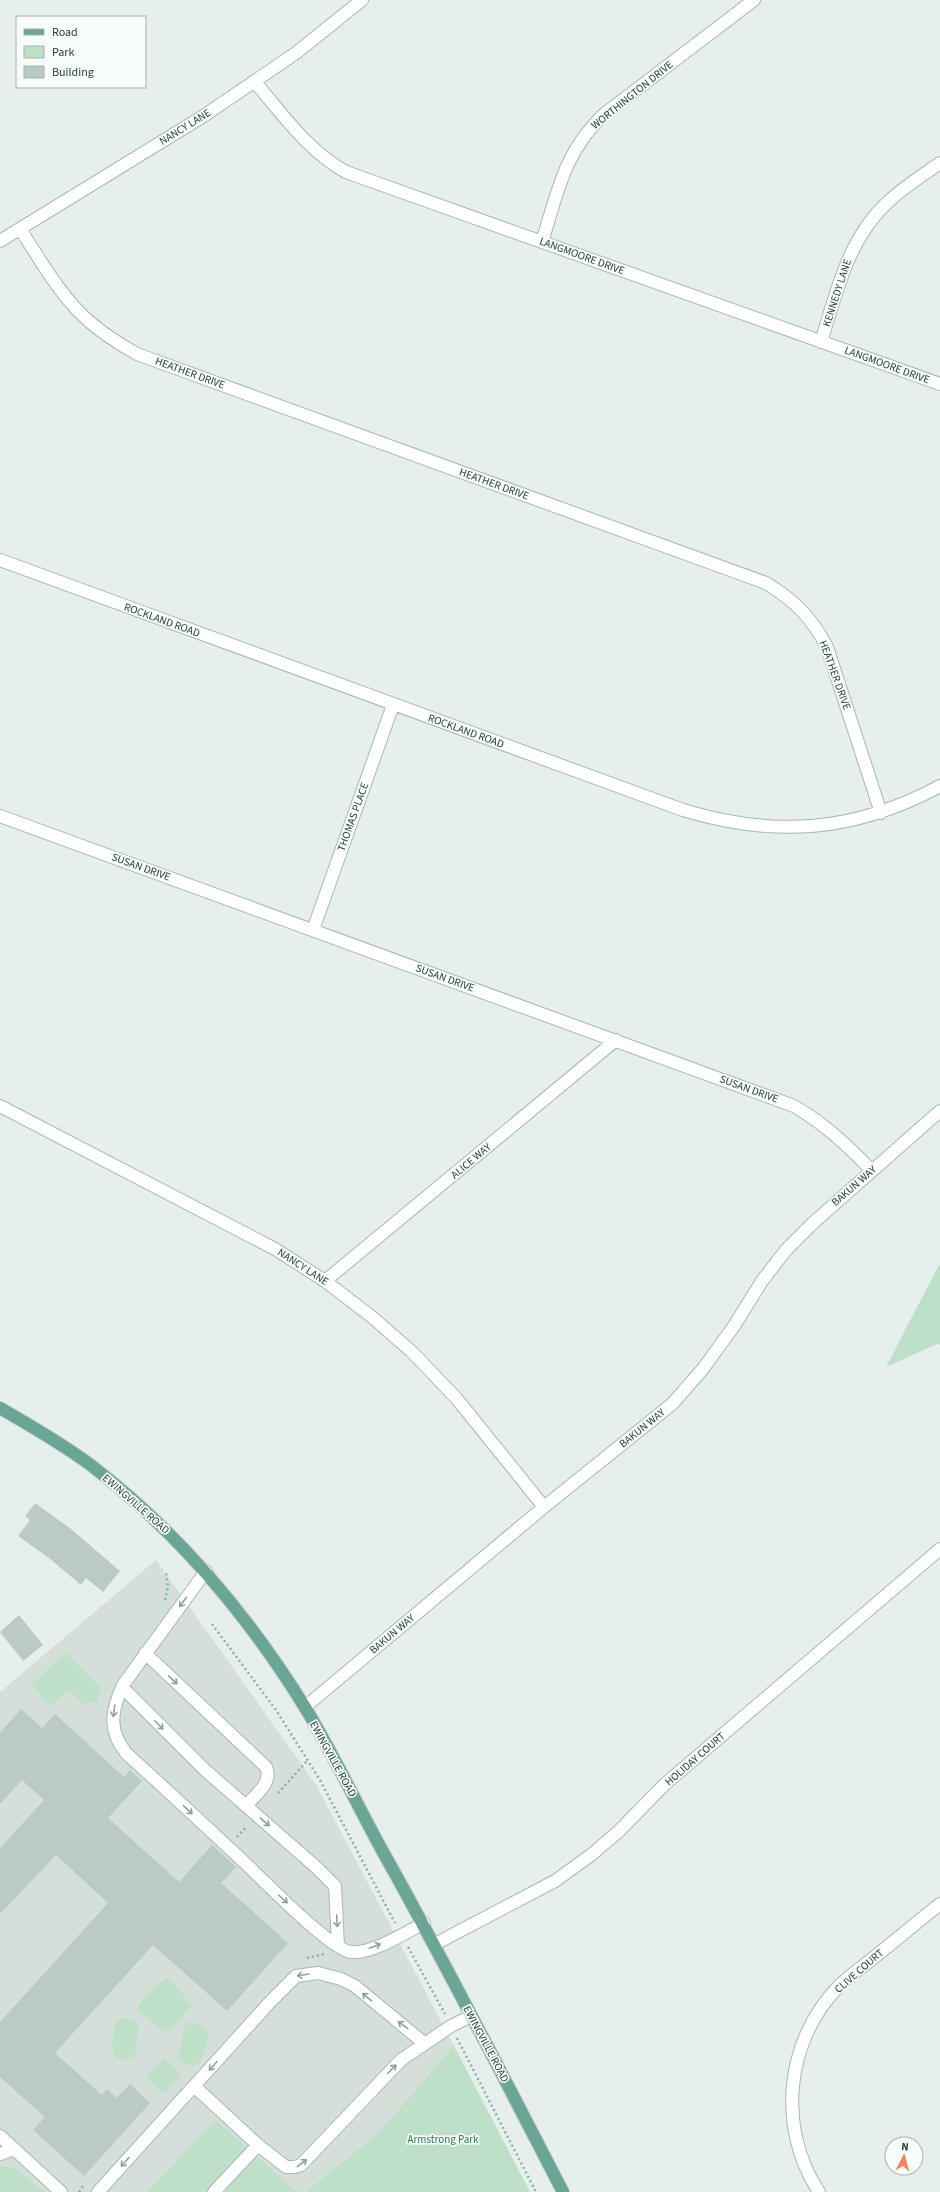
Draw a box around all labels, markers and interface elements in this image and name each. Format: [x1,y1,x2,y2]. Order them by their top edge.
legend [16,16,146,88]
text: Road [52,24,78,41]
text: Park [52,44,74,61]
street label: WORTHINGTON DRIVE [588,57,676,133]
text: Building [52,64,94,81]
street label: NANCY LANE [156,105,214,149]
street label: LANGMOORE DRIVE [537,234,627,278]
street label: KENNEDY LANE [819,257,855,329]
street label: LANGMOORE DRIVE [842,343,932,387]
street label: HEATHER DRIVE [153,353,227,393]
street label: HEATHER DRIVE [457,464,531,504]
street label: ROCKLAND ROAD [122,599,202,641]
street label: HEATHER DRIVE [815,638,855,712]
street label: ROCKLAND ROAD [426,710,506,752]
street label: THOMAS PLACE [334,780,372,853]
street label: SUSAN DRIVE [110,849,173,885]
street label: SUSAN DRIVE [414,960,477,996]
street label: SUSAN DRIVE [718,1071,781,1107]
street label: ALICE WAY [448,1139,495,1182]
street label: BAKUN WAY [828,1162,880,1210]
street label: NANCY LANE [275,1245,332,1289]
street label: BAKUN WAY [616,1404,669,1451]
street label: EWINGVILLE ROAD [99,1471,173,1538]
one-way arrow [179,1596,187,1607]
street label: BAKUN WAY [366,1610,418,1657]
one-way arrow [168,1675,178,1685]
one-way arrow [110,1704,118,1717]
street label: EWINGVILLE ROAD [306,1718,360,1800]
one-way arrow [154,1720,164,1730]
street label: HOLIDAY COURT [662,1729,728,1789]
one-way arrow [183,1805,193,1814]
one-way arrow [260,1817,270,1827]
one-way arrow [278,1894,288,1904]
one-way arrow [333,1914,340,1927]
one-way arrow [368,1942,380,1950]
street label: CLIVE COURT [831,1945,887,1997]
one-way arrow [297,1971,310,1979]
one-way arrow [362,1993,373,2002]
street label: EWINGVILLE ROAD [460,2003,513,2085]
one-way arrow [397,2021,408,2030]
one-way arrow [208,2061,217,2071]
one-way arrow [388,2064,397,2075]
park label: Armstrong Park [407,2132,479,2147]
north arrow [884,2136,924,2176]
text: N [901,2139,909,2154]
one-way arrow [120,2157,130,2167]
one-way arrow [297,2158,307,2167]

